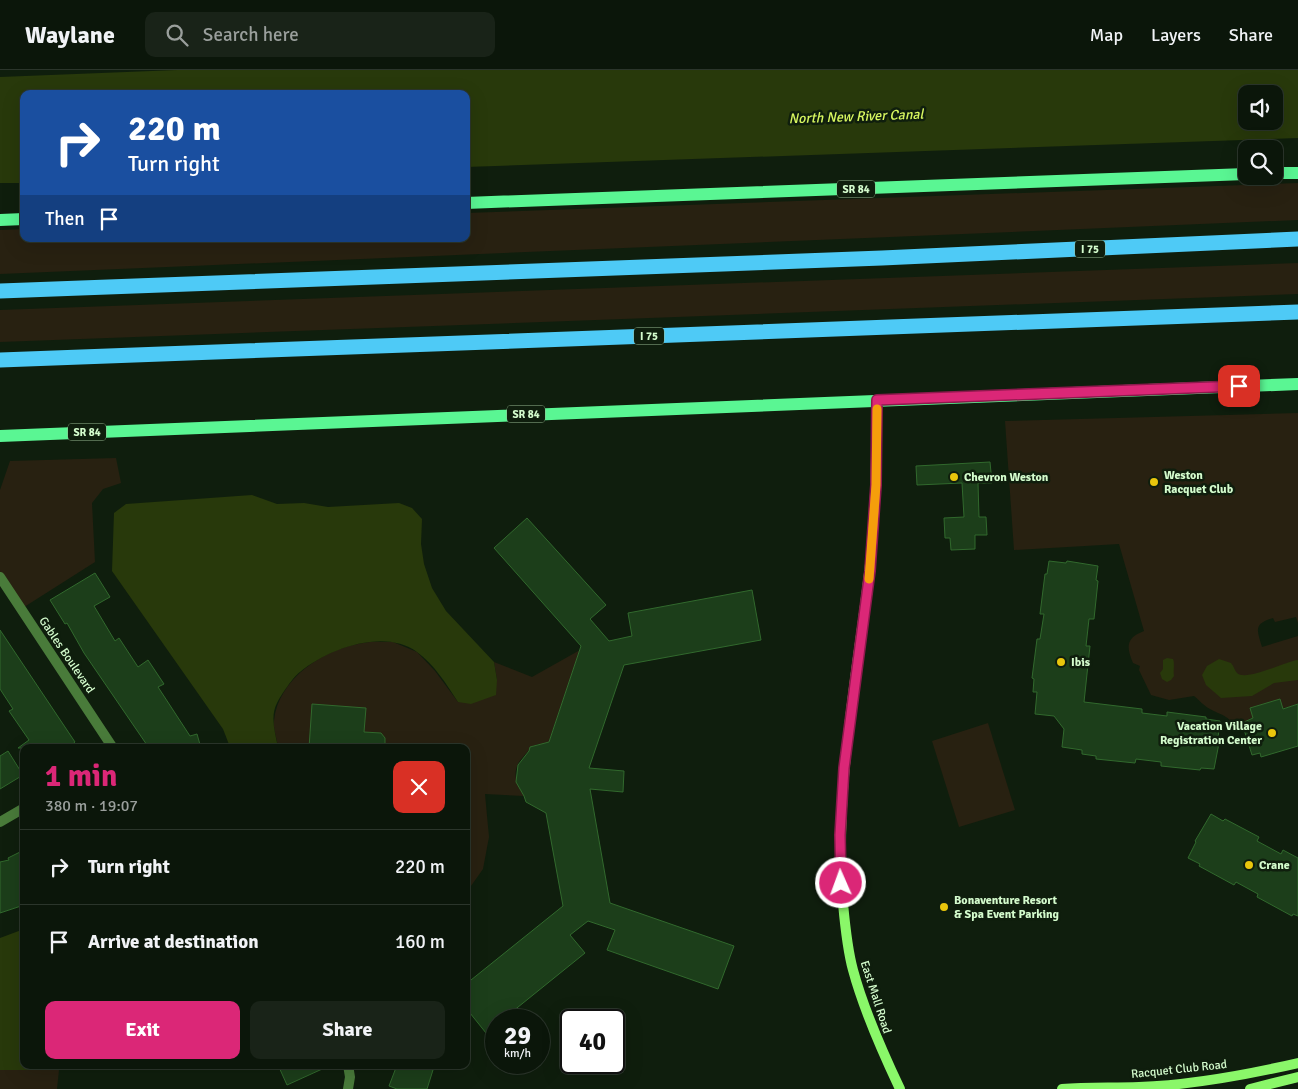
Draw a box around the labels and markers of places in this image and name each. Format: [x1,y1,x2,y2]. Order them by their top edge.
pin [1218,365,1260,407]
place label: Weston Racquet Club [1164,468,1234,497]
place label: Chevron Weston [964,470,1049,485]
marker: Chevron Weston [948,471,960,483]
marker: Weston Racquet Club [1148,476,1160,488]
place label: Ibis [1071,655,1091,670]
marker: Ibis [1055,656,1067,668]
place label: Vacation Village Registration Center [1160,719,1262,748]
marker: Vacation Village Registration Center [1266,727,1278,739]
place label: Crane [1259,858,1290,873]
marker: Crane [1243,859,1255,871]
place label: Bonaventure Resort & Spa Event Parking [954,893,1060,922]
marker: Bonaventure Resort & Spa Event Parking [938,901,950,913]

